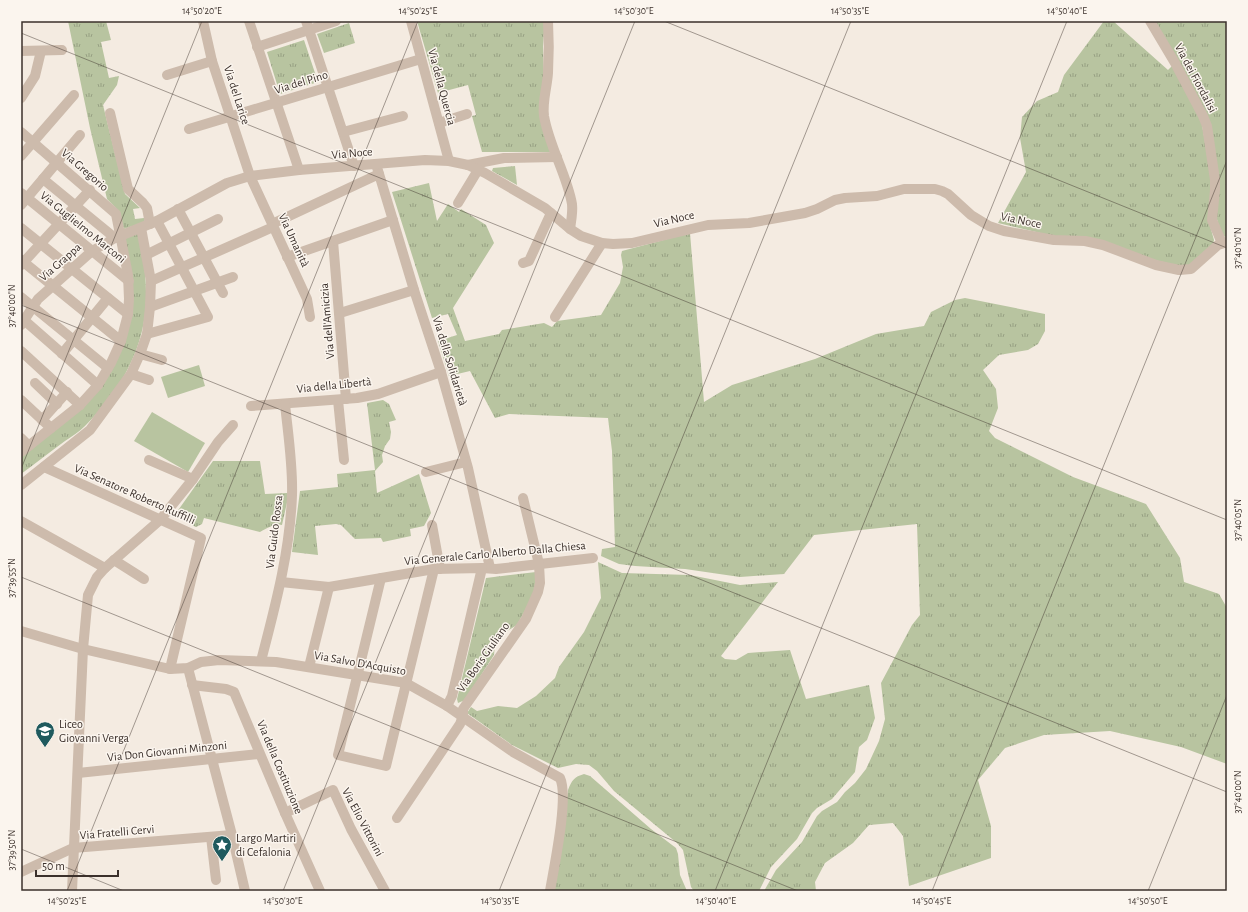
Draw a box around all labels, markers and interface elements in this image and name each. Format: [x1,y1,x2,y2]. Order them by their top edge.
text: 14°50'20"E [182,6,222,16]
text: 14°50'25"E [399,6,438,16]
text: 14°50'30"E [614,6,654,16]
text: 14°50'35"E [831,6,869,16]
text: 14°50'40"E [1047,6,1087,16]
street label: Via dei Fiordalisi [1173,41,1219,115]
street label: Via della Quercia [425,47,458,127]
street label: Via del Larice [222,64,252,126]
street label: Via del Pino [273,68,329,96]
street label: Via Noce [331,145,373,161]
street label: Via Gregorio [59,147,111,194]
street label: Via Guglielmo Marconi [38,189,128,265]
street label: Via Noce [653,209,695,229]
street label: Via Noce [1000,210,1042,230]
street label: Via Umanità [276,211,312,269]
text: 37°40'10"N [1233,227,1243,269]
street label: Via Grappa [37,240,84,283]
street label: Via dell'Amicizia [318,282,336,360]
text: 37°40'00"N [7,284,17,328]
street label: Via della Solidarietà [431,315,469,408]
street label: Via della Libertà [296,375,372,395]
street label: Via Senatore Roberto Ruffilli [73,462,197,526]
street label: Via Guido Rossa [264,494,285,569]
text: 37°40'05"N [1233,499,1243,541]
street label: Via Generale Carlo Alberto Dalla Chiesa [404,539,587,567]
text: 37°39'55"N [7,558,17,598]
street label: Via Boris Giuliano [455,620,512,694]
street label: Via Salvo D'Acquisto [313,649,407,677]
place label: Liceo Giovanni Verga [59,718,130,744]
street label: Via della Costituzione [255,718,305,816]
school or university icon: Liceo Giovanni Verga [34,720,56,748]
street label: Via Don Giovanni Minzoni [107,739,227,763]
text: 37°40'00"N [1233,770,1243,814]
street label: Via Elio Vittorini [340,786,386,858]
street label: Via Fratelli Cervi [79,823,155,841]
text: 37°39'50"N [7,830,17,870]
place label: Largo Martiri di Cefalonia [236,832,296,858]
place icon: Largo Martiri di Cefalonia [211,834,233,862]
scale bar [36,852,118,878]
text: 50 m [42,860,65,872]
text: 14°50'25"E [48,896,87,906]
text: 14°50'30"E [263,896,303,906]
text: 14°50'35"E [481,896,519,906]
text: 14°50'40"E [696,896,736,906]
text: 14°50'45"E [913,896,952,906]
text: 14°50'50"E [1128,896,1168,906]

